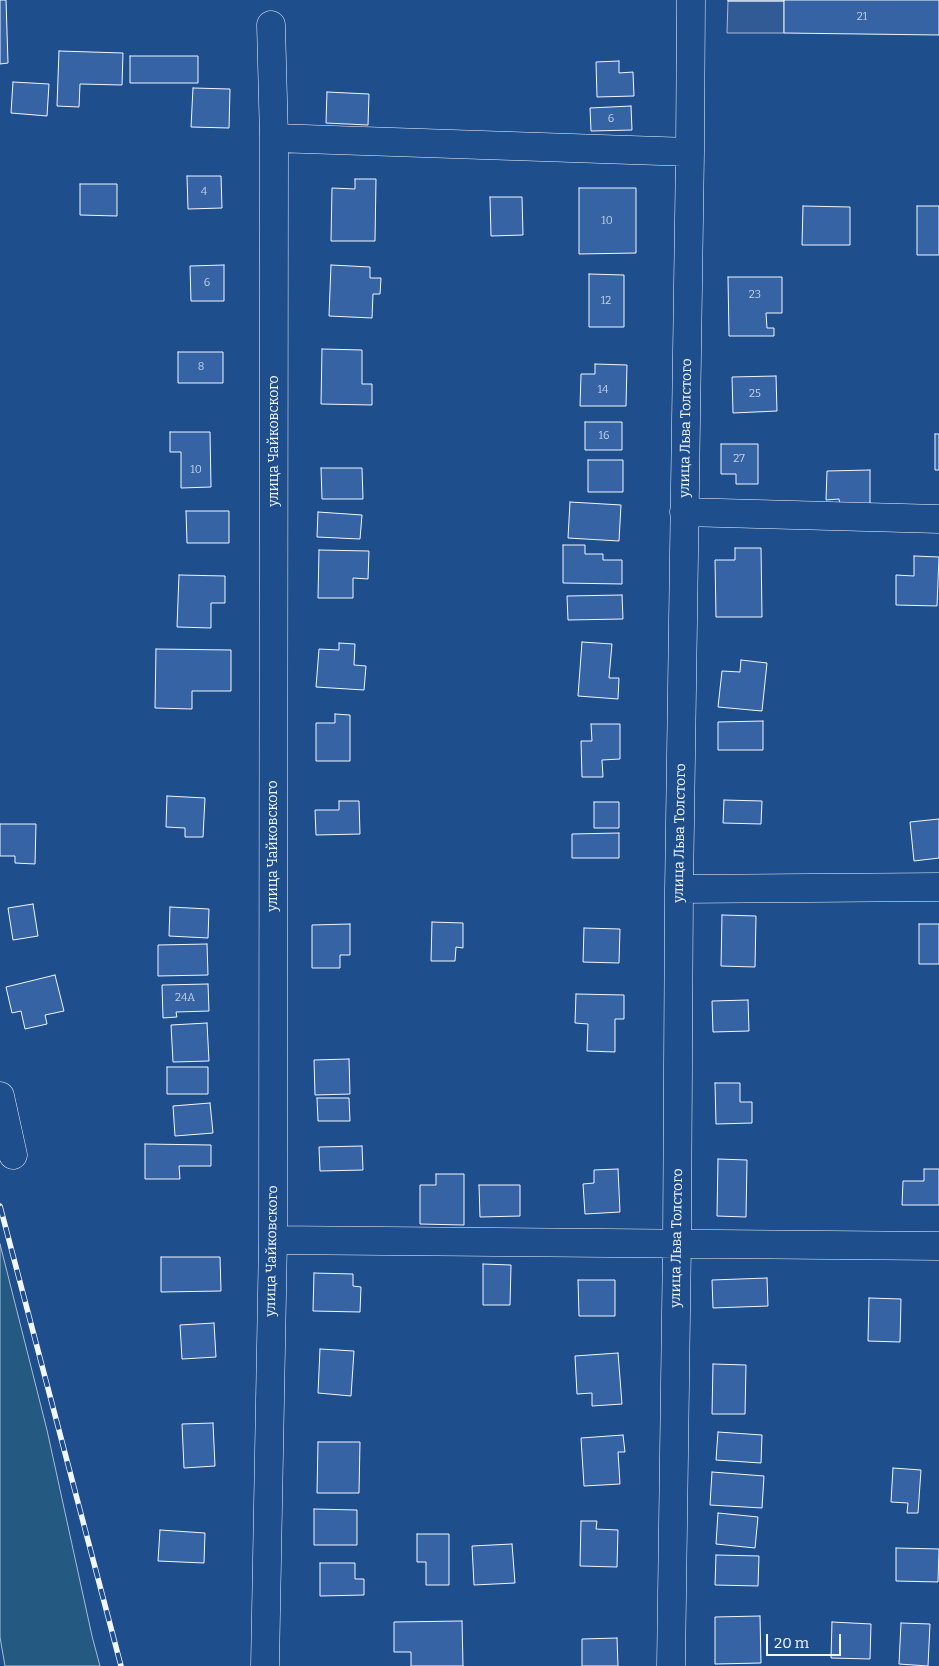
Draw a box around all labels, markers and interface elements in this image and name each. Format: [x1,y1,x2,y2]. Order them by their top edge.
house number: 21 [857,10,867,24]
house number: 6 [608,112,614,126]
house number: 4 [201,185,207,199]
house number: 10 [601,214,613,228]
house number: 6 [204,276,210,290]
house number: 23 [749,288,761,302]
house number: 12 [601,294,611,308]
street label: улица Льва Толстого [676,358,696,498]
house number: 8 [198,360,204,374]
street label: улица Чайковского [266,375,282,507]
house number: 14 [598,383,608,397]
house number: 25 [749,387,761,401]
house number: 16 [599,429,609,443]
house number: 27 [733,452,745,466]
house number: 10 [190,463,202,477]
street label: улица Льва Толстого [670,763,690,903]
street label: улица Чайковского [265,780,281,912]
house number: 24А [175,991,195,1005]
street label: улица Льва Толстого [667,1168,687,1308]
street label: улица Чайковского [262,1185,282,1317]
scale bar [769,1624,844,1656]
text: 20 m [774,1634,809,1652]

